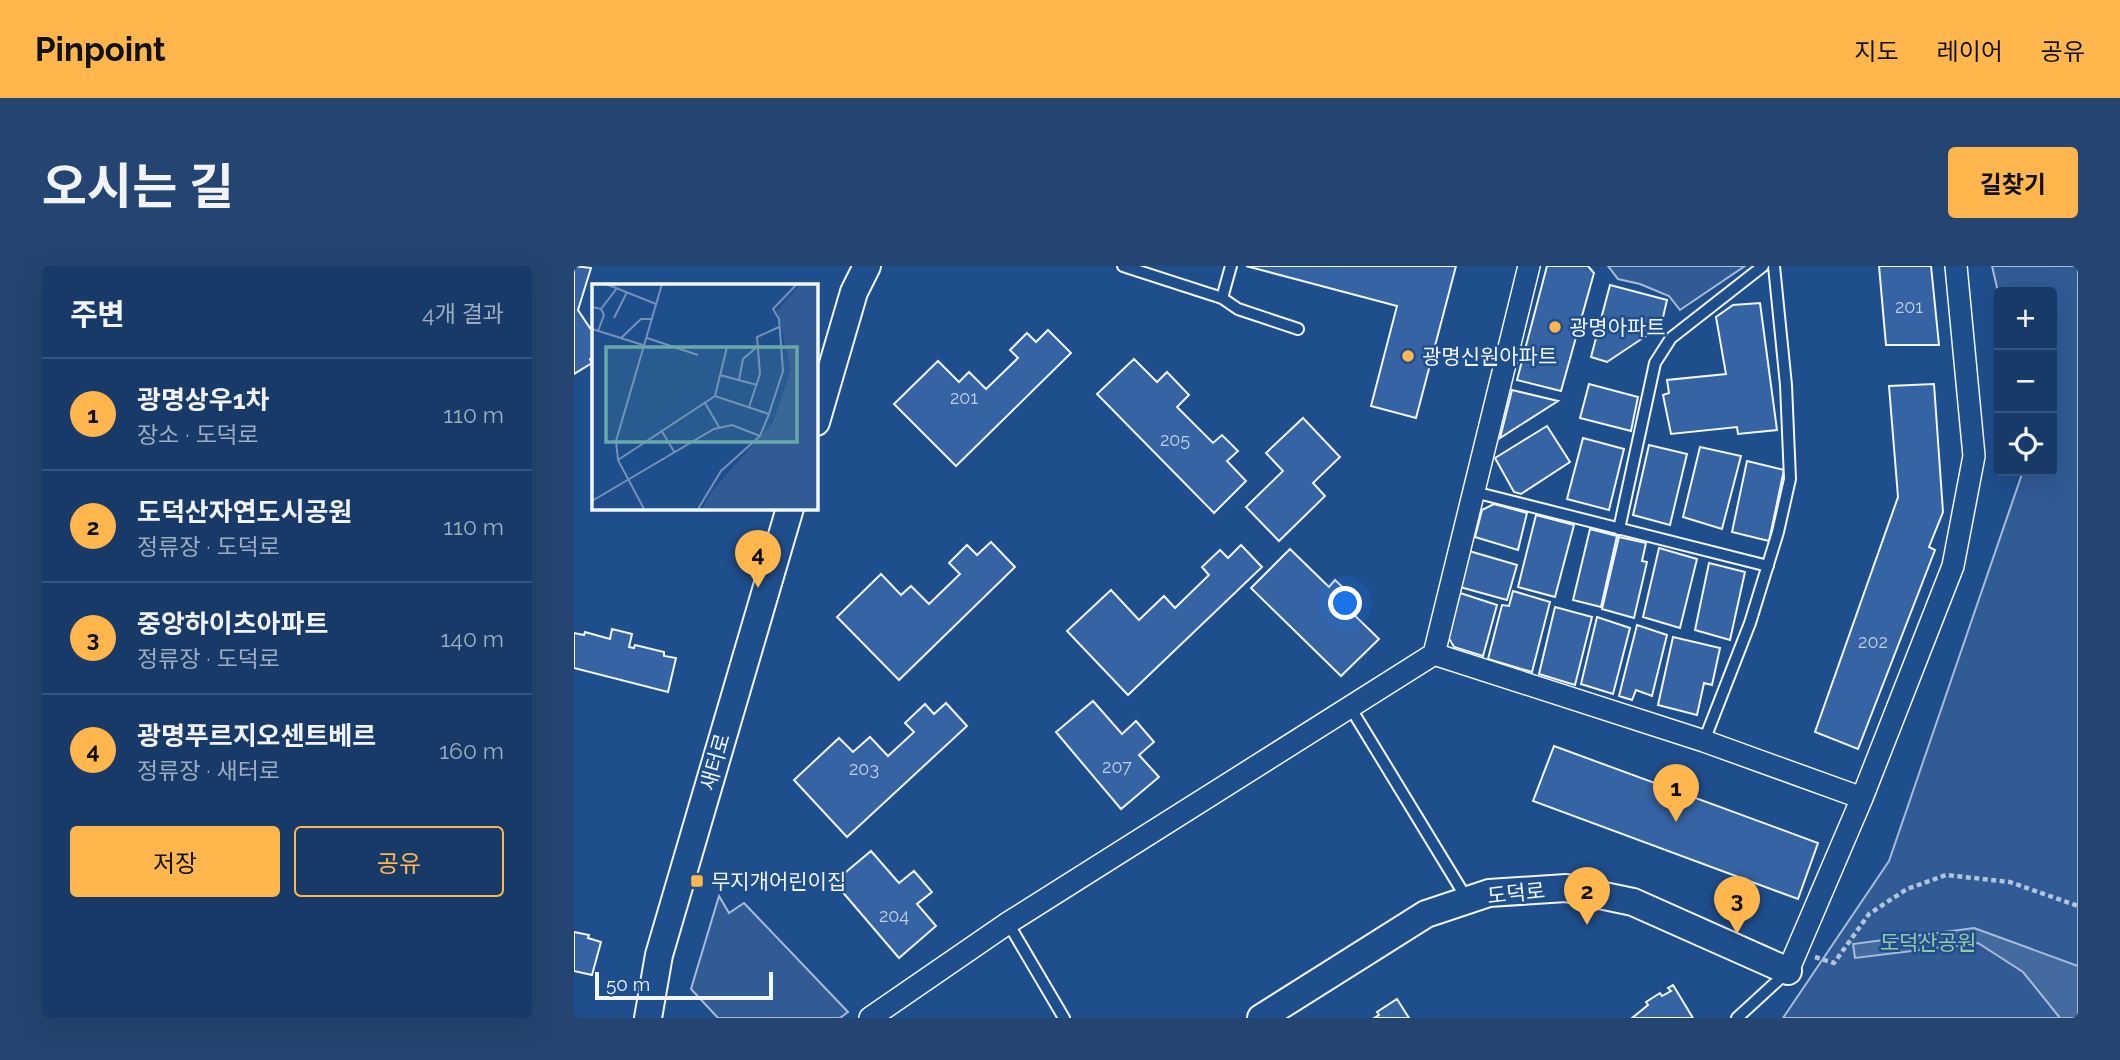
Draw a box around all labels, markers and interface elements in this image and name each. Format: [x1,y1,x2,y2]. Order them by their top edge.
text: Pinpoint [35,30,166,69]
text: 지도 [1854,37,1899,66]
text: 레이어 [1937,37,2003,66]
text: 공유 [2041,37,2085,66]
button: 길찾기 [1948,147,2078,218]
text: 오시는 길 [42,158,234,215]
inset map [592,284,817,509]
map controls [1994,287,2057,476]
button: + [1994,287,2057,350]
house number: 201 [1895,296,1923,317]
text: 주변 [70,297,125,332]
text: 4개 결과 [422,300,504,327]
place label: 광명아파트 [1569,315,1666,340]
marker: 광명아파트 [1547,319,1563,335]
place label: 광명신원아파트 [1422,344,1557,369]
marker: 광명신원아파트 [1400,348,1416,364]
button: − [1994,350,2057,413]
text: 광명상우1차 [137,385,269,415]
house number: 201 [950,387,978,408]
text: 1 [87,401,99,428]
text: 110 m [443,401,504,428]
button: locate [1994,413,2057,476]
text: 장소 · 도덕로 [137,421,259,448]
house number: 205 [1160,429,1190,450]
text: 도덕산자연도시공원 [137,497,352,527]
text: 2 [87,513,99,540]
text: 110 m [443,513,504,540]
pin: 4 [735,530,781,588]
text: 정류장 · 도덕로 [137,533,280,560]
your location [1328,586,1362,620]
text: 중앙하이츠아파트 [137,609,328,639]
text: 3 [87,625,99,652]
text: 140 m [441,625,504,652]
house number: 202 [1858,631,1888,652]
text: 정류장 · 도덕로 [137,645,280,672]
text: 광명푸르지오센트베르 [137,721,376,751]
street label: 새터로 [695,731,735,793]
text: 4 [86,737,100,764]
text: 160 m [439,737,504,764]
house number: 207 [1102,756,1132,777]
text: 정류장 · 새터로 [137,757,280,784]
house number: 203 [849,758,879,779]
pin: 1 [1653,764,1699,822]
button: 저장 [70,826,280,897]
button: 공유 [294,826,504,897]
pin: 2 [1564,867,1610,925]
place label: 무지개어린이집 [711,869,846,894]
marker: 무지개어린이집 [689,873,705,889]
pin: 3 [1714,876,1760,934]
street label: 도덕로 [1486,878,1546,908]
house number: 204 [879,905,909,926]
park label: 도덕산공원 [1880,930,1976,955]
scale bar [595,969,774,1001]
text: 50 m [606,973,650,995]

